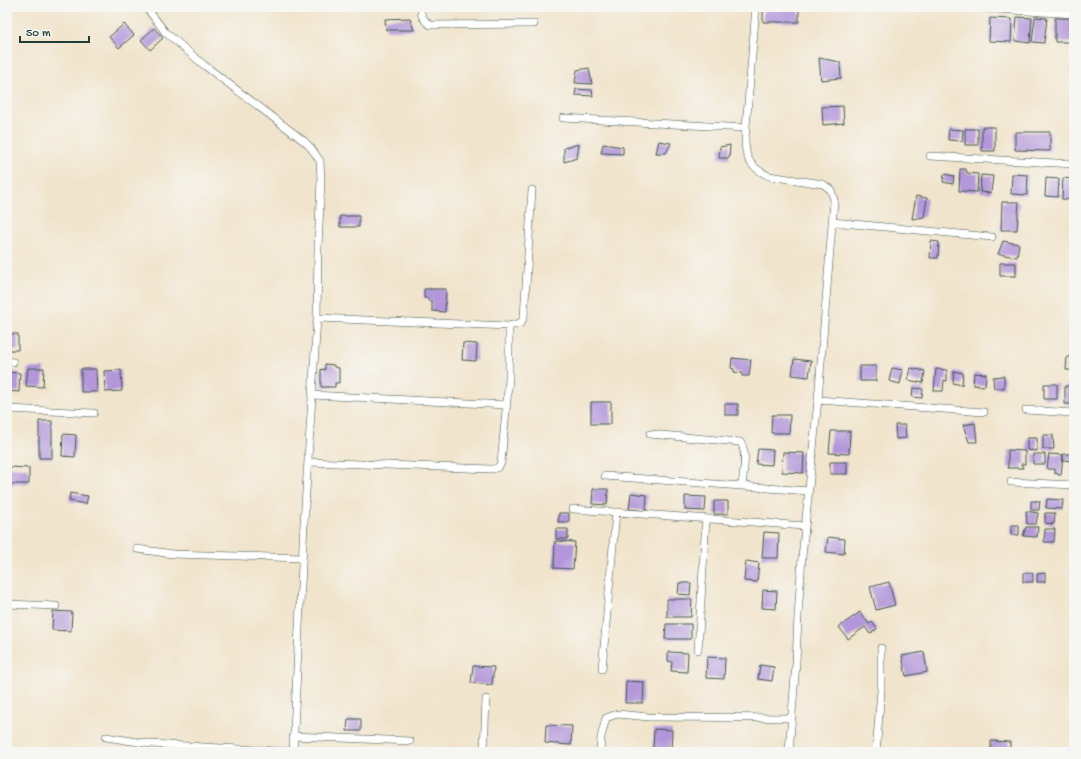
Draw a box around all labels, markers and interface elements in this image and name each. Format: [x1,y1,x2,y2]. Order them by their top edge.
scale bar [20,18,89,44]
text: 50 m [26,27,51,41]

